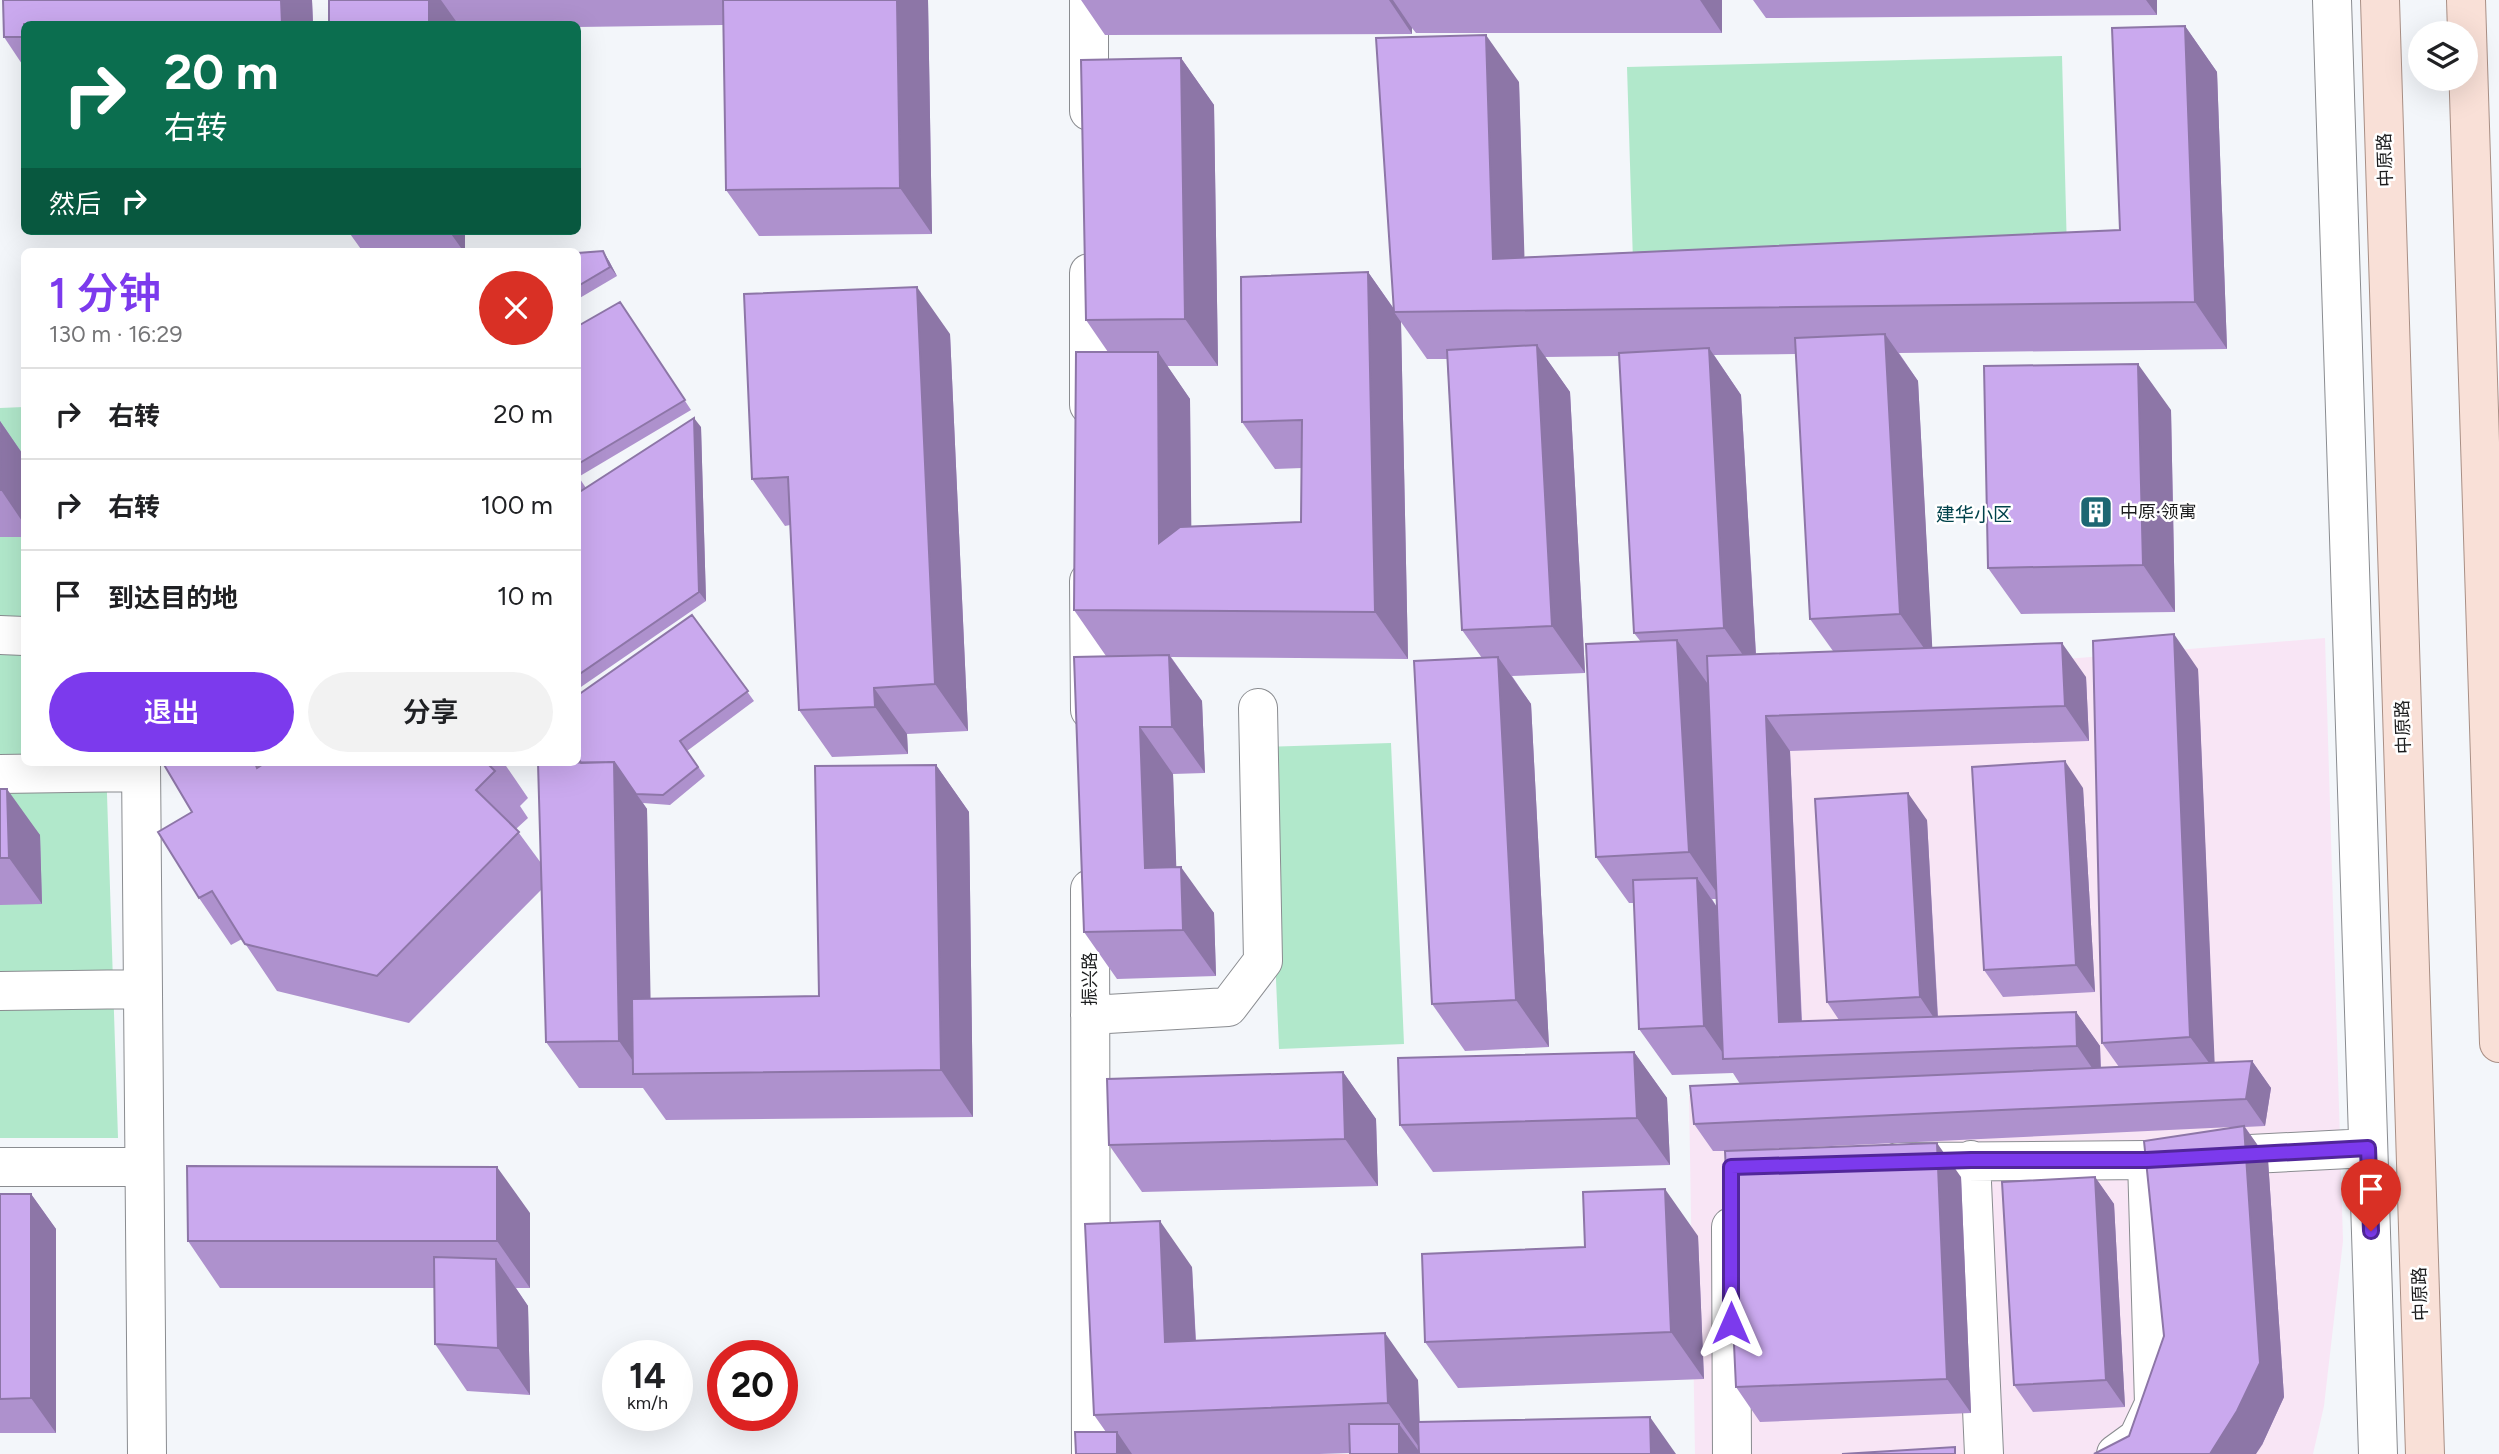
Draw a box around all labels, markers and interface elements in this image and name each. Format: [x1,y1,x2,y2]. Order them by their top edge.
map controls [2408,21,2478,91]
button: layers [2408,21,2478,91]
text: 20 m [164,42,279,101]
icon: right [49,49,140,140]
text: 右转 [164,109,228,147]
street label: 中原路 [2373,133,2397,187]
icon: right [115,182,153,220]
text: 然后 [49,188,101,220]
text: 1 分钟 [49,268,161,319]
button: close [479,271,553,345]
text: 130 m · 16:29 [49,320,182,348]
icon: right [49,395,87,433]
text: 20 m [493,398,553,430]
text: 右转 [108,400,160,432]
icon: right [49,486,87,524]
text: 100 m [480,489,553,521]
text: 右转 [108,491,160,523]
building icon: 中原·领寓 [2077,493,2115,531]
place label: 中原·领寓 [2120,501,2197,523]
district label: 建华小区 [1936,503,2012,526]
icon: arrive [49,577,87,615]
text: 10 m [497,580,553,612]
text: 到达目的地 [108,582,238,614]
button: 退出 [49,672,294,752]
button: 分享 [308,672,553,752]
street label: 中原路 [2391,700,2415,754]
street label: 振兴路 [1079,952,1101,1006]
pin [2341,1159,2401,1231]
icon: arrive [2352,1170,2390,1208]
street label: 中原路 [2408,1267,2432,1321]
position arrow [1694,1286,1768,1360]
speed limit sign: 20 [707,1340,798,1431]
text: 14 [629,1355,666,1397]
text: km/h [627,1392,668,1414]

